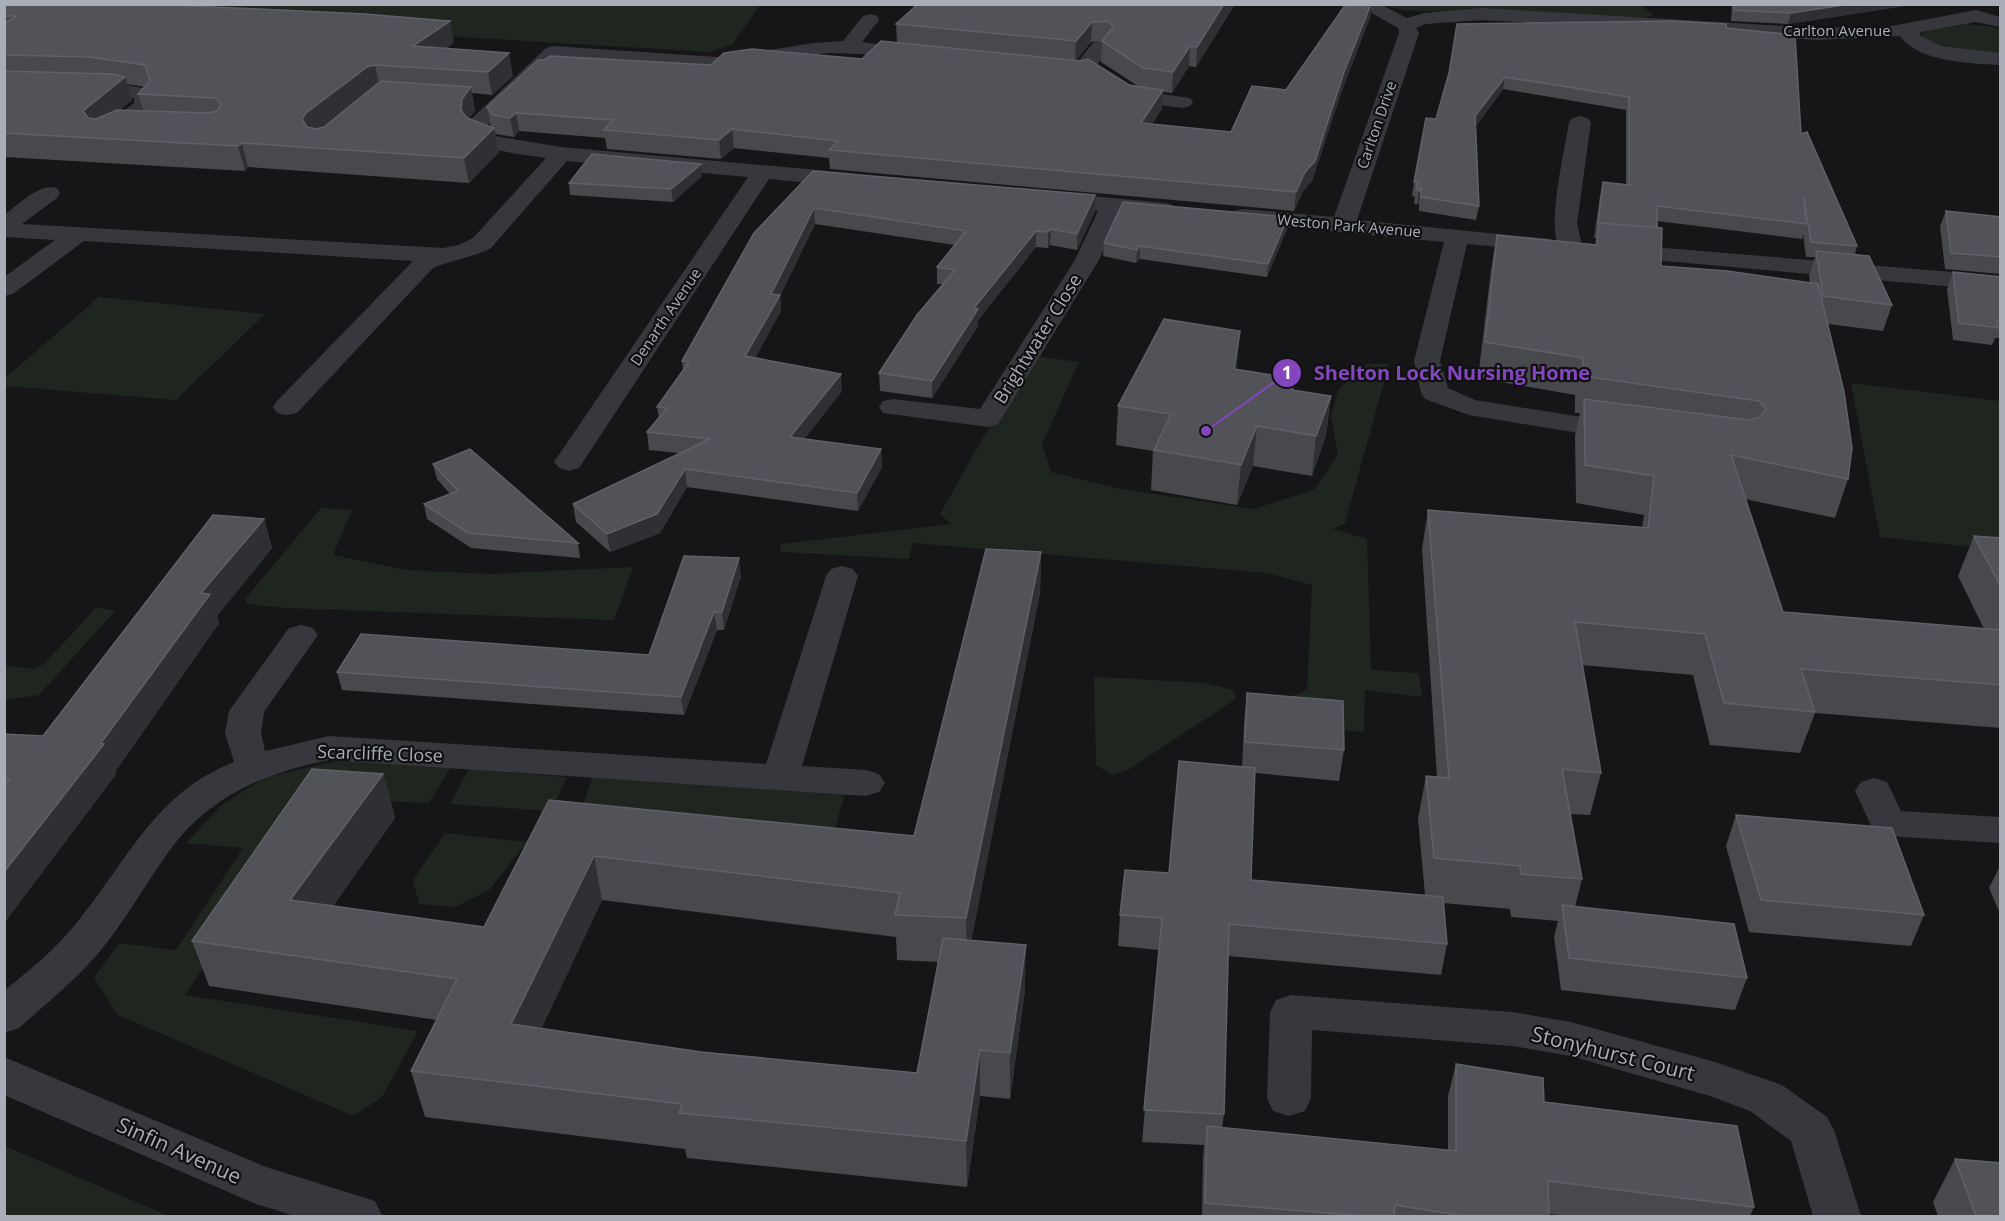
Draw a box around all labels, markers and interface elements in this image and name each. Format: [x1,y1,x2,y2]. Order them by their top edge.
street label: Carlton Avenue [1783,20,1891,40]
street label: Carlton Drive [1352,78,1400,171]
street label: Weston Park Avenue [1276,209,1422,241]
street label: Denarth Avenue [625,264,705,369]
street label: Brightwater Close [988,269,1087,408]
callout: Shelton Lock Nursing Home [1272,354,1602,392]
text: Shelton Lock Nursing Home [1314,359,1590,386]
text: 1 [1282,360,1292,384]
street label: Scarcliffe Close [317,739,443,767]
street label: Stonyhurst Court [1529,1019,1698,1087]
street label: Sinfin Avenue [113,1110,246,1190]

